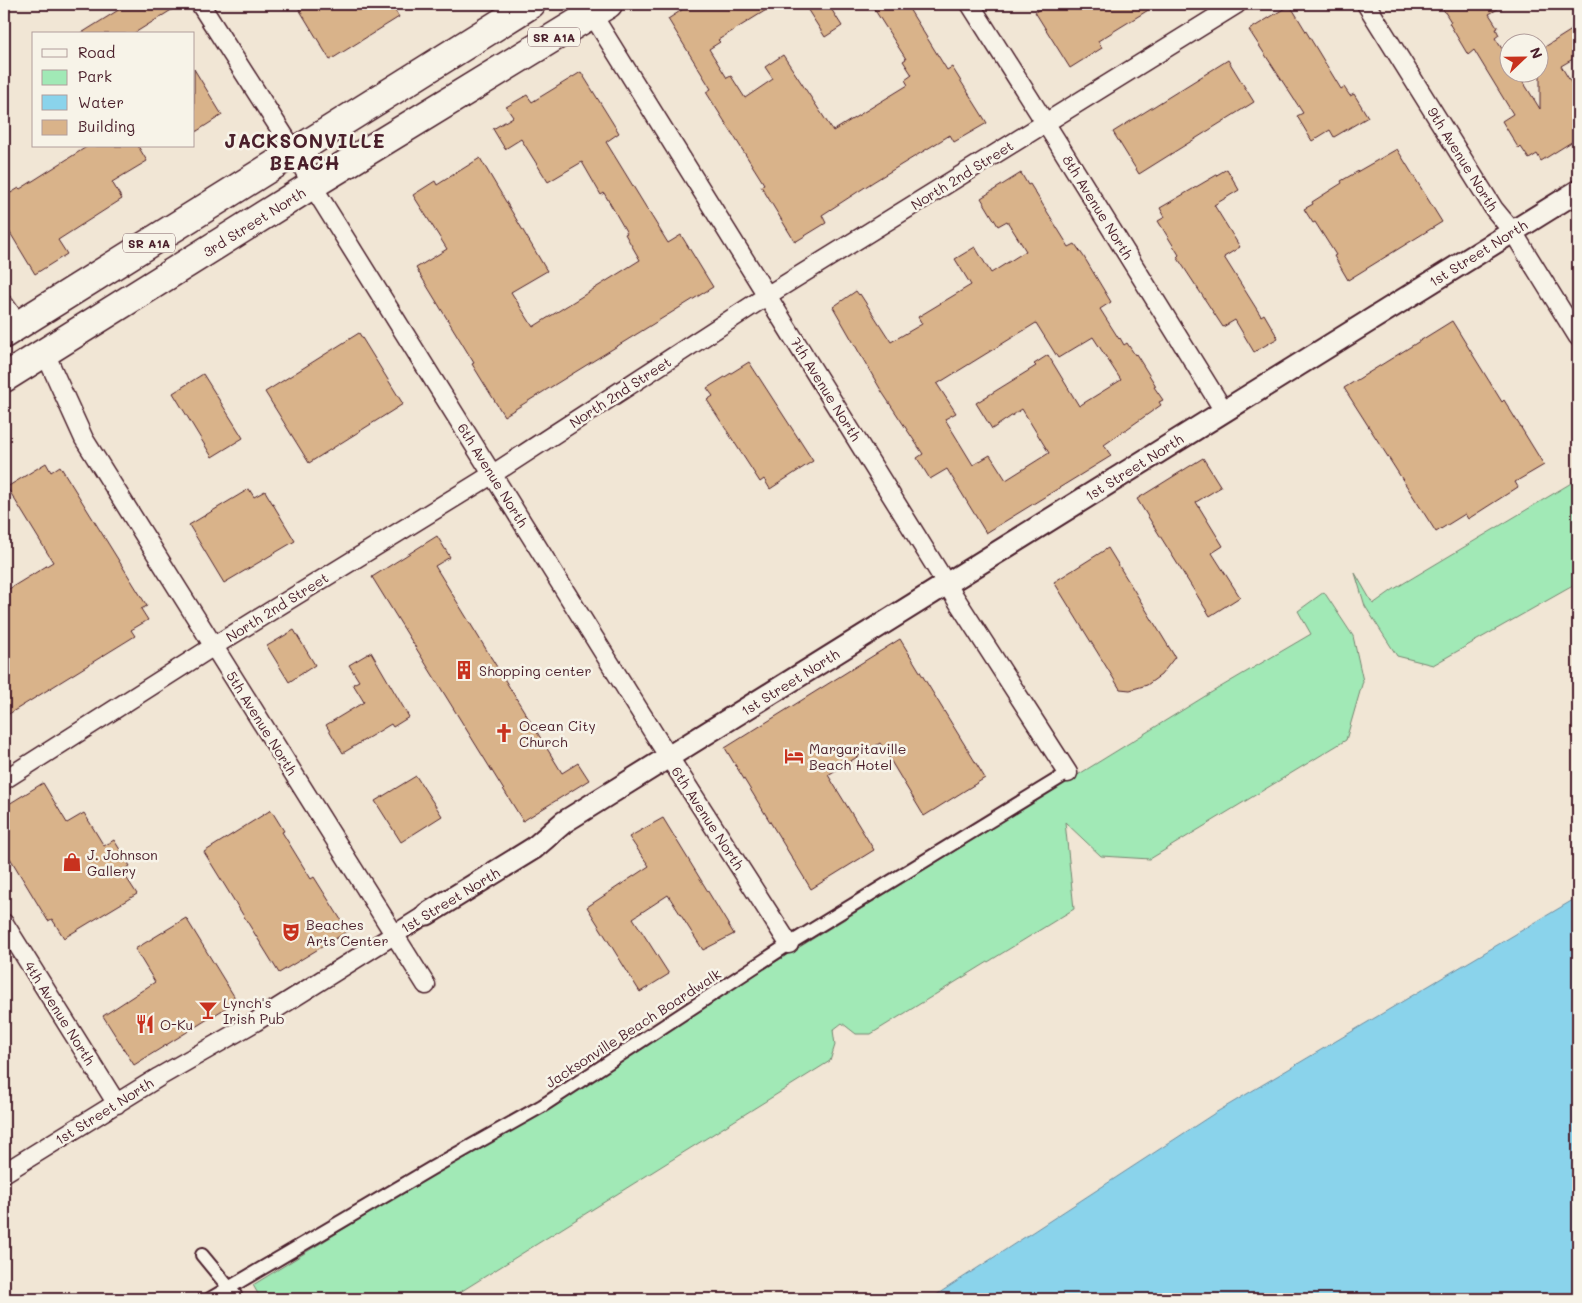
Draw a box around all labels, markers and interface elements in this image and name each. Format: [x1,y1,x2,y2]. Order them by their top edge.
road number: SR A1A [528,28,580,46]
legend [32,32,195,148]
north arrow [1500,32,1550,82]
text: Road [78,42,115,62]
text: N [1526,44,1547,61]
text: Park [78,66,112,86]
text: Water [78,92,124,112]
street label: 9th Avenue North [1423,103,1503,215]
text: Building [78,116,135,136]
district label: JACKSONVILLE BEACH [224,128,386,175]
street label: North 2nd Street [907,136,1017,214]
street label: 8th Avenue North [1058,151,1138,263]
street label: 3rd Street North [199,183,309,261]
street label: 1st Street North [1425,215,1531,291]
road number: SR A1A [123,234,175,252]
street label: 7th Avenue North [786,334,866,445]
street label: North 2nd Street [565,352,675,432]
street label: 6th Avenue North [453,419,533,531]
street label: 1st Street North [1081,429,1187,505]
street label: North 2nd Street [222,568,332,646]
street label: 1st Street North [737,644,843,720]
building icon: Shopping center [453,659,475,681]
place label: Shopping center [479,661,592,680]
street label: 5th Avenue North [222,667,302,779]
place label: Ocean City Church [519,716,596,751]
church icon: Ocean City Church [493,722,515,744]
place label: Margaritaville Beach Hotel [809,739,906,774]
hotel icon: Margaritaville Beach Hotel [783,745,805,767]
street label: 6th Avenue North [667,763,749,873]
place label: J. Johnson Gallery [87,845,158,880]
shop icon: J. Johnson Gallery [61,851,83,873]
street label: 1st Street North [397,863,503,937]
place label: Beaches Arts Center [306,915,388,950]
theatre icon: Beaches Arts Center [280,921,302,943]
street label: 4th Avenue North [20,957,100,1069]
street label: Jacksonville Beach Boardwalk [542,964,724,1092]
place label: Lynch's Irish Pub [223,993,285,1028]
bar icon: Lynch's Irish Pub [197,999,219,1021]
restaurant icon: O-Ku [134,1013,156,1035]
place label: O-Ku [160,1015,193,1034]
street label: 1st Street North [51,1073,157,1149]

